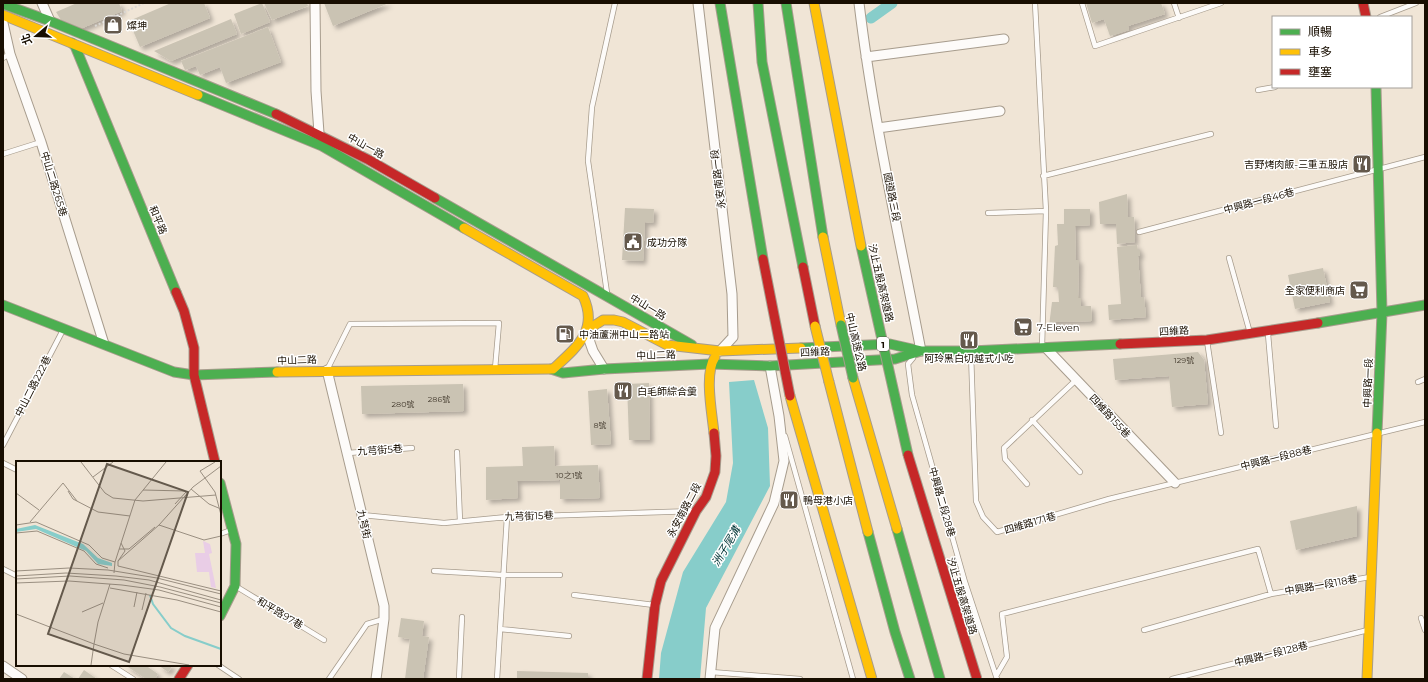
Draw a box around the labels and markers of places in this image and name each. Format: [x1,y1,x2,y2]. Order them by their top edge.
shop icon: 燦坤 [102,14,124,36]
place label: 燦坤 [127,19,147,32]
restaurant icon: 吉野烤肉飯-三重五股店 [1351,153,1373,175]
place label: 吉野烤肉飯-三重五股店 [1244,158,1348,171]
public building icon: 成功分隊 [622,231,644,253]
place label: 成功分隊 [647,236,687,249]
supermarket icon: 全家便利商店 [1348,279,1370,301]
place label: 全家便利商店 [1285,284,1345,297]
supermarket icon: 7-Eleven [1012,316,1034,338]
place label: 7-Eleven [1037,321,1080,334]
fuel station icon: 中油蘆洲中山二路站 [554,323,576,345]
place label: 中油蘆洲中山二路站 [579,328,669,341]
restaurant icon: 阿玲黑白切越式小吃 [958,329,980,351]
place label: 阿玲黑白切越式小吃 [924,352,1014,365]
restaurant icon: 白毛師綜合羹 [612,380,634,402]
place label: 白毛師綜合羹 [637,385,697,398]
restaurant icon: 鴨母港小店 [778,489,800,511]
place label: 鴨母港小店 [803,494,853,507]

